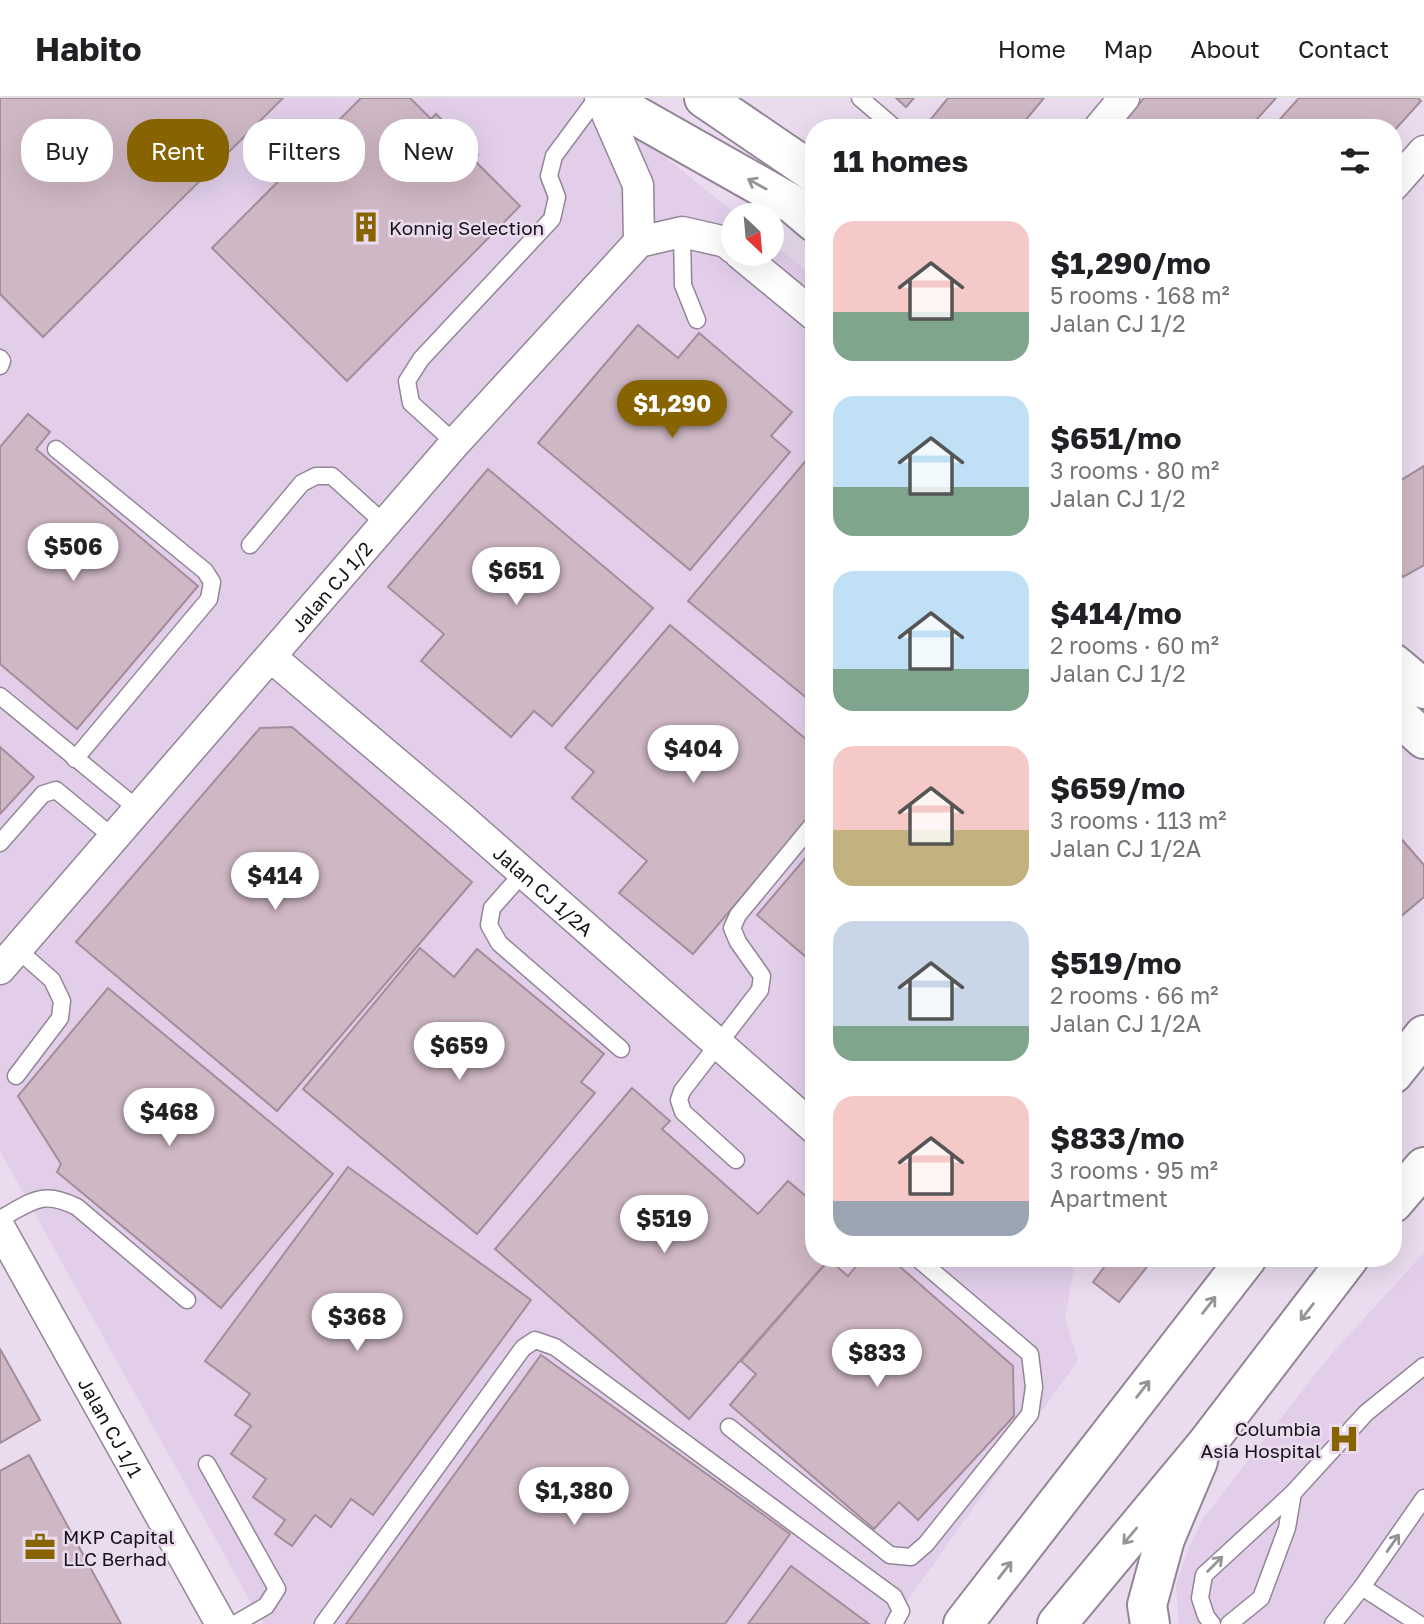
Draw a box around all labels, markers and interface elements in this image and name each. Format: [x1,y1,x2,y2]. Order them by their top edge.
text: Habito [35,29,142,68]
text: Home [998,34,1066,63]
text: Map [1104,34,1153,63]
text: About [1191,34,1260,63]
text: Contact [1298,34,1389,63]
chip: Buy [21,119,113,182]
chip: Rent [127,119,229,182]
chip: Filters [243,119,365,182]
chip: New [379,119,478,182]
icon: filters [1336,142,1374,180]
text: 11 homes [833,143,968,179]
one-way arrow [747,177,768,190]
north arrow [721,203,784,266]
map controls [721,203,784,266]
building icon: Konnig Selection [349,210,383,244]
place label: Konnig Selection [389,216,544,239]
text: $1,290/mo [1050,245,1211,281]
icon: home [889,249,973,333]
text: 5 rooms · 168 m² [1050,281,1230,309]
text: Jalan CJ 1/2 [1050,309,1186,337]
pin: $1,290 [615,380,729,440]
text: $1,290 [633,389,711,417]
text: $651/mo [1050,420,1182,456]
icon: home [889,424,973,508]
text: 3 rooms · 80 m² [1050,456,1219,484]
text: Jalan CJ 1/2 [1050,484,1186,512]
pin: $506 [32,524,114,583]
text: $506 [44,532,103,560]
street label: Jalan CJ 1/2 [286,536,376,636]
pin: $651 [475,547,557,607]
text: $651 [488,556,544,584]
text: $414/mo [1050,595,1182,631]
icon: home [889,599,973,683]
text: 2 rooms · 60 m² [1050,631,1219,659]
text: Jalan CJ 1/2 [1050,659,1186,687]
pin: $404 [652,726,734,785]
text: $404 [663,734,723,762]
text: $659/mo [1050,770,1185,806]
icon: home [889,774,973,858]
text: 3 rooms · 113 m² [1050,806,1227,834]
text: Jalan CJ 1/2A [1050,834,1201,862]
street label: Jalan CJ 1/2A [489,841,598,941]
pin: $414 [234,852,316,912]
text: $414 [247,861,303,889]
text: $519/mo [1050,945,1182,981]
icon: home [889,949,973,1033]
text: 2 rooms · 66 m² [1050,981,1219,1009]
text: Jalan CJ 1/2A [1050,1009,1201,1037]
pin: $659 [418,1023,500,1082]
text: $659 [430,1031,488,1059]
pin: $468 [128,1088,210,1148]
text: $468 [139,1097,199,1125]
text: $833/mo [1050,1120,1185,1156]
icon: home [889,1124,973,1208]
text: 3 rooms · 95 m² [1050,1156,1218,1184]
text: Apartment [1050,1184,1168,1212]
pin: $519 [623,1196,705,1255]
text: $519 [636,1204,692,1232]
pin: $368 [316,1294,398,1353]
one-way arrow [1202,1296,1217,1315]
text: $368 [328,1302,386,1330]
one-way arrow [1300,1303,1315,1321]
pin: $833 [836,1330,918,1389]
text: $833 [848,1338,906,1366]
street label: Jalan CJ 1/1 [74,1373,148,1481]
one-way arrow [1136,1381,1151,1399]
place label: Columbia Asia Hospital [1201,1417,1321,1462]
hospital icon: Columbia Asia Hospital [1327,1422,1361,1456]
pin: $1,380 [517,1468,631,1527]
text: $1,380 [535,1476,613,1504]
place label: MKP Capital LLC Berhad [63,1525,175,1570]
one-way arrow [1122,1527,1138,1545]
office icon: MKP Capital LLC Berhad [23,1530,57,1564]
one-way arrow [1386,1534,1400,1553]
one-way arrow [1206,1555,1223,1572]
one-way arrow [997,1561,1012,1580]

